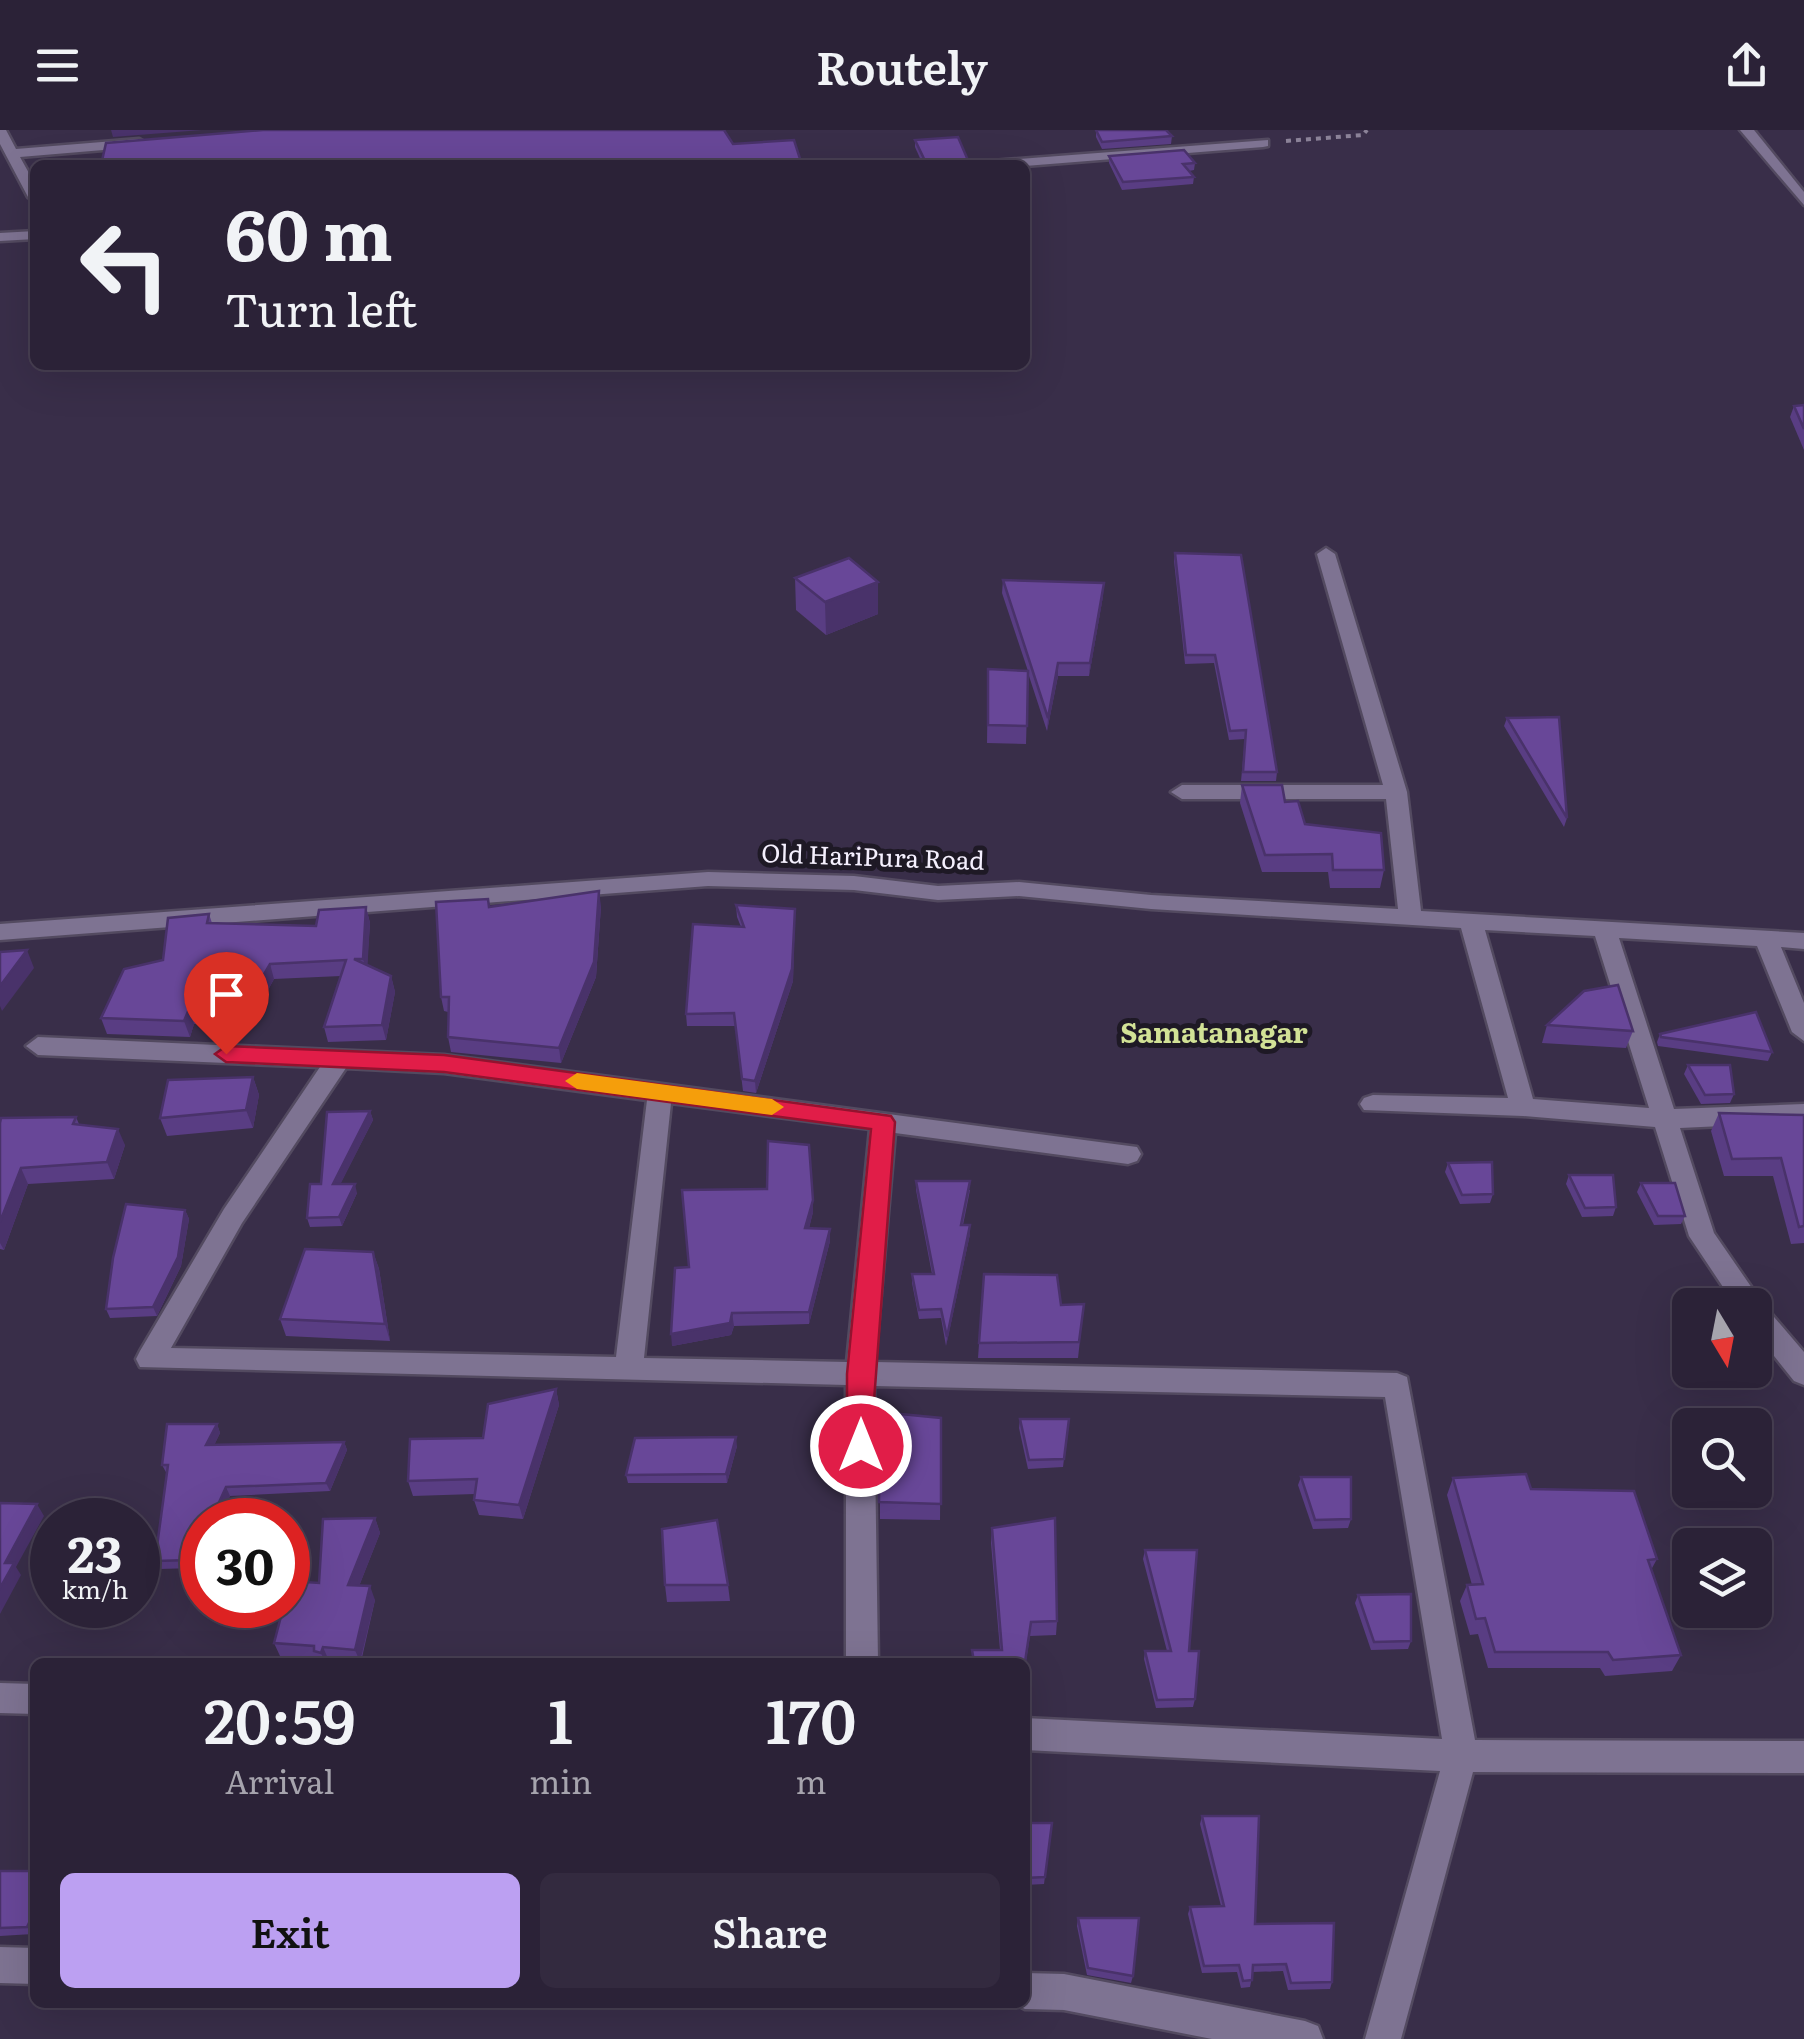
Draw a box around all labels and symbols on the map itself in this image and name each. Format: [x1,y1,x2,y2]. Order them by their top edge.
street label: Old HariPura Road [761,833,985,878]
pin [184,952,269,1055]
district label: Samatanagar [1120,1010,1308,1052]
north arrow [1672,1288,1772,1388]
position arrow [809,1394,913,1498]
speed limit sign: 30 [180,1498,310,1628]

